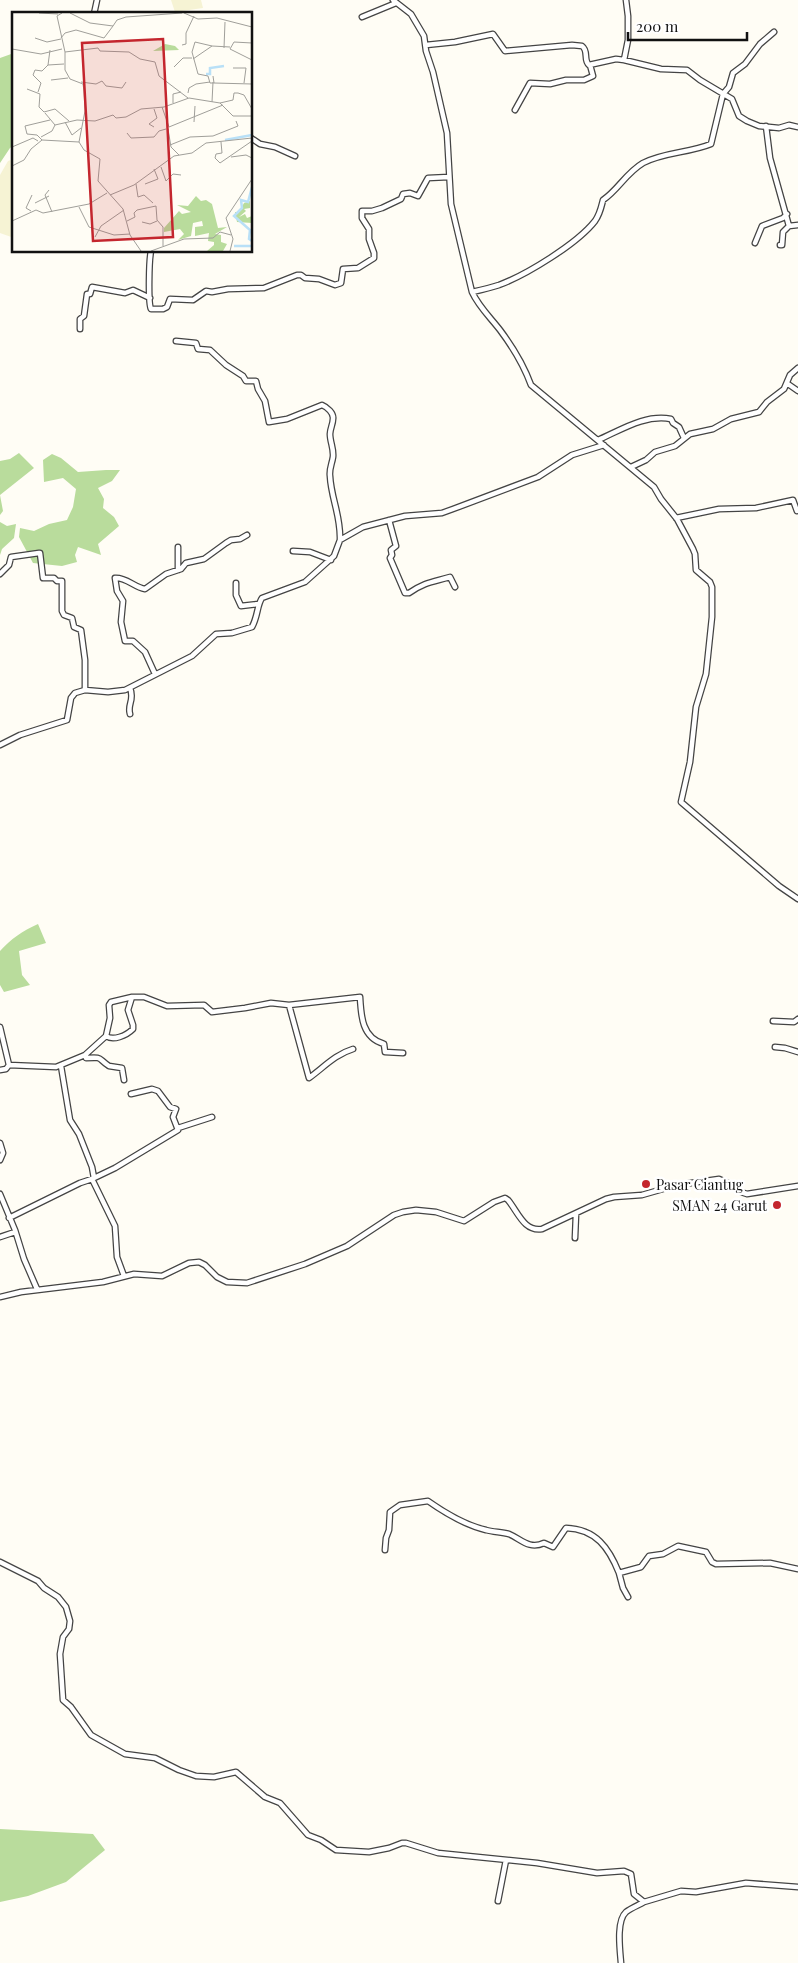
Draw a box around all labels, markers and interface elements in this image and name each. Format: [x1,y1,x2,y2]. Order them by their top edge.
scale bar [628,10,747,42]
inset map [12,12,252,252]
text: 200 m [636,16,679,36]
place label: Pasar Ciantug [656,1175,744,1194]
marker: Pasar Ciantug [640,1178,652,1190]
place label: SMAN 24 Garut [672,1196,768,1215]
marker: SMAN 24 Garut [771,1199,783,1211]

